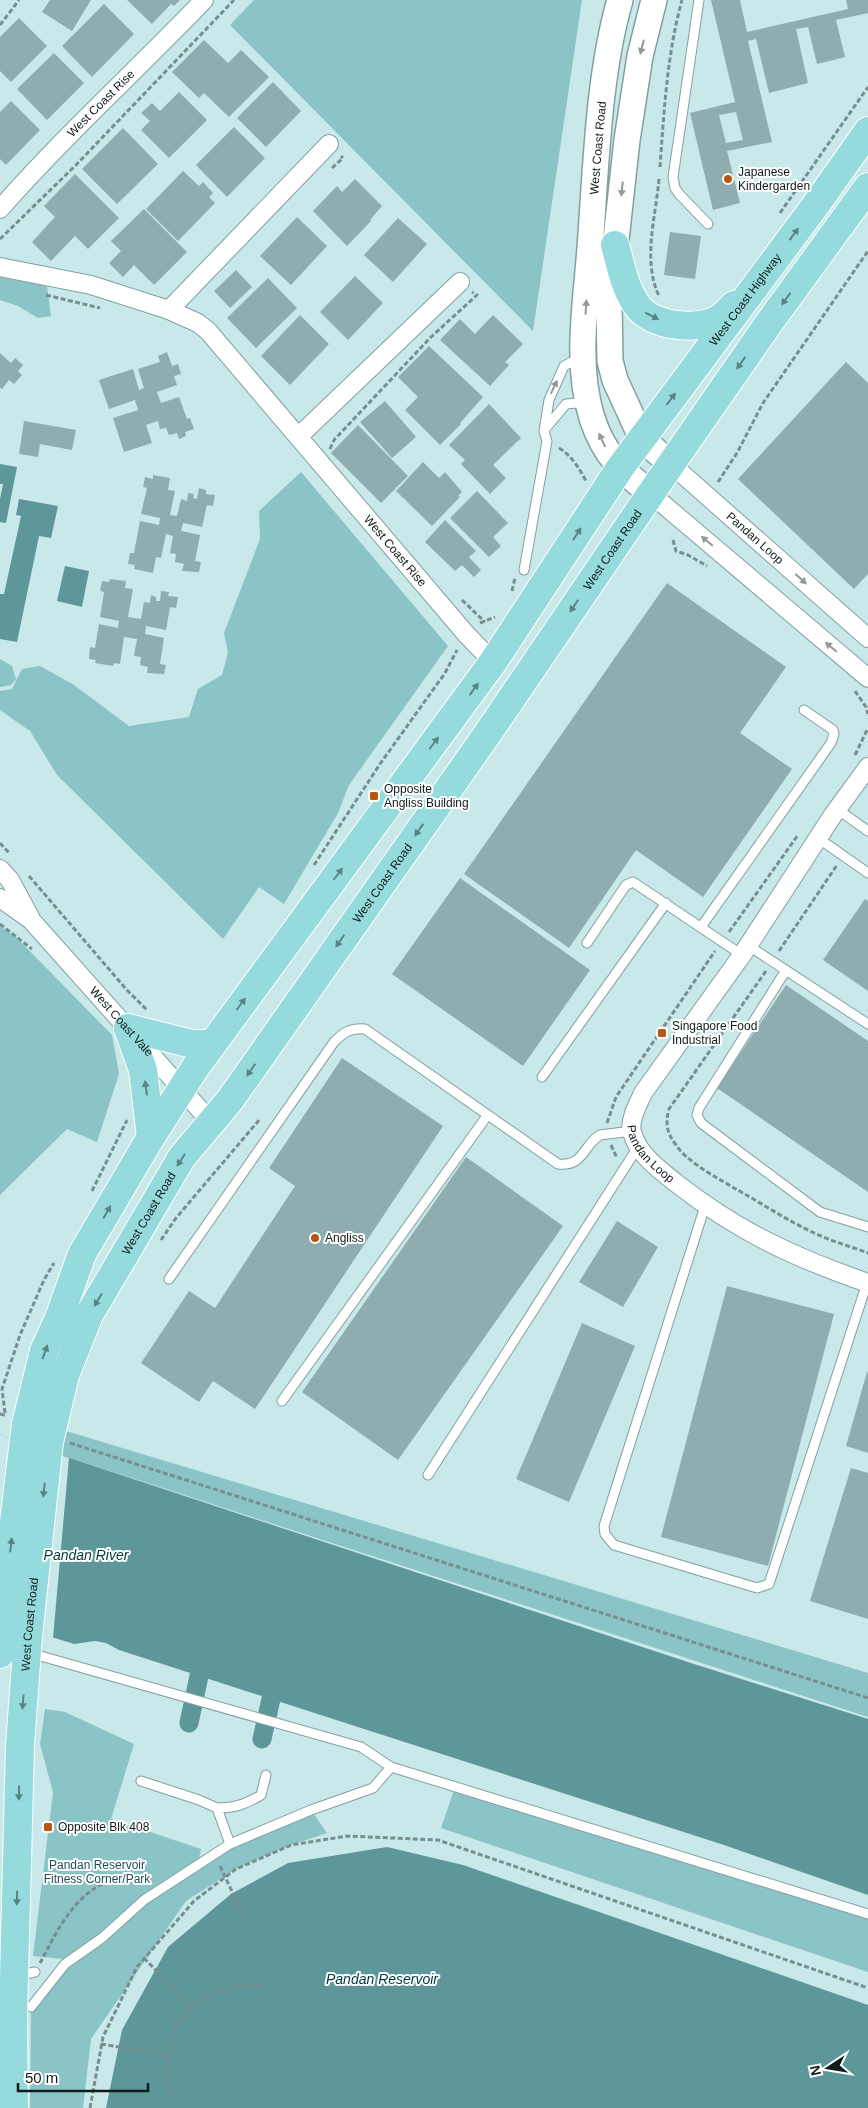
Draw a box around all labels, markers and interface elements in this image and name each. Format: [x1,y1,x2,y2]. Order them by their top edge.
one-way arrow [638,40,646,55]
street label: West Coast Rise [64,67,138,140]
street label: West Coast Road [587,101,609,195]
place label: Japanese Kindergarden [738,165,810,193]
marker: Japanese Kindergarden [722,173,734,185]
one-way arrow [618,181,626,197]
one-way arrow [789,227,799,241]
street label: West Coast Highway [706,251,784,348]
one-way arrow [781,292,791,306]
one-way arrow [583,299,591,315]
one-way arrow [645,312,660,320]
one-way arrow [736,356,746,370]
one-way arrow [551,380,559,394]
one-way arrow [666,392,676,406]
one-way arrow [597,433,605,447]
street label: West Coast Road [580,507,645,593]
street label: Pandan Loop [723,509,787,567]
street label: West Coast Rise [361,512,430,590]
one-way arrow [572,528,582,541]
one-way arrow [701,536,714,547]
one-way arrow [795,573,807,585]
one-way arrow [570,599,579,613]
one-way arrow [825,641,838,652]
one-way arrow [469,682,479,696]
one-way arrow [429,736,439,750]
place label: Opposite Angliss Building [384,782,469,810]
marker: Opposite Angliss Building [368,790,380,802]
one-way arrow [414,823,424,837]
street label: West Coast Road [350,841,415,926]
one-way arrow [332,868,343,881]
one-way arrow [335,935,345,948]
street label: West Coast Vale [87,984,156,1059]
one-way arrow [236,997,246,1011]
place label: Singapore Food Industrial [672,1019,757,1047]
marker: Singapore Food Industrial [656,1027,668,1039]
one-way arrow [246,1063,256,1076]
one-way arrow [142,1080,150,1096]
street label: Pandan Loop [624,1124,677,1186]
one-way arrow [176,1154,186,1167]
street label: West Coast Road [119,1169,179,1257]
one-way arrow [103,1204,111,1219]
place label: Angliss [325,1231,364,1245]
marker: Angliss [309,1232,321,1244]
one-way arrow [93,1294,102,1307]
one-way arrow [42,1344,49,1359]
one-way arrow [39,1483,47,1499]
one-way arrow [7,1536,15,1552]
water label: Pandan River [44,1547,130,1563]
street label: West Coast Road [18,1577,41,1672]
one-way arrow [19,1694,27,1710]
one-way arrow [15,1786,23,1802]
place label: Opposite Blk 408 [58,1820,150,1834]
marker: Opposite Blk 408 [42,1821,54,1833]
park label: Pandan Reservoir Fitness Corner/Park [44,1858,151,1886]
one-way arrow [13,1890,21,1906]
water label: Pandan Reservoir [326,1971,439,1987]
north arrow [803,2043,853,2093]
scale bar [18,2060,148,2092]
text: N [806,2064,824,2077]
text: 50 m [25,2069,58,2086]

